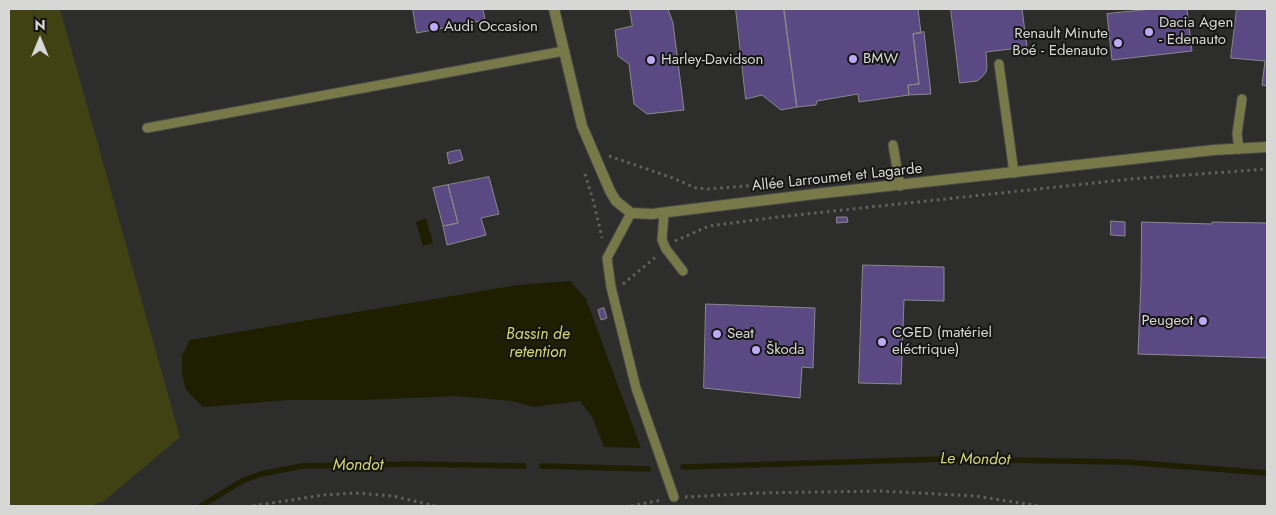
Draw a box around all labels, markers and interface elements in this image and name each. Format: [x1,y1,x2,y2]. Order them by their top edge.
place label: Dacia Agen - Edenauto [1159,14,1233,49]
north arrow [15,15,65,65]
text: N [34,15,46,35]
place label: Audi Occasion [444,18,538,36]
marker: Audi Occasion [428,21,440,33]
place label: Renault Minute Boé - Edenauto [1012,25,1108,60]
marker: Dacia Agen - Edenauto [1143,26,1155,38]
marker: Renault Minute Boé - Edenauto [1112,37,1124,49]
place label: BMW [863,50,898,68]
place label: Harley-Davidson [661,51,763,69]
marker: BMW [847,53,859,65]
marker: Harley-Davidson [645,54,657,66]
street label: Allée Larroumet et Lagarde [751,160,923,196]
place label: Peugeot [1142,312,1193,330]
marker: Peugeot [1197,315,1209,327]
place label: CGED (matériel eléctrique) [892,324,992,359]
water label: Bassin de retention [506,325,570,363]
place label: Seat [727,325,754,343]
marker: Seat [711,328,723,340]
marker: CGED (matériel eléctrique) [876,336,888,348]
place label: Škoda [766,341,805,359]
marker: Škoda [750,344,762,356]
water label: Le Mondot [940,450,1010,470]
water label: Mondot [333,456,383,476]

